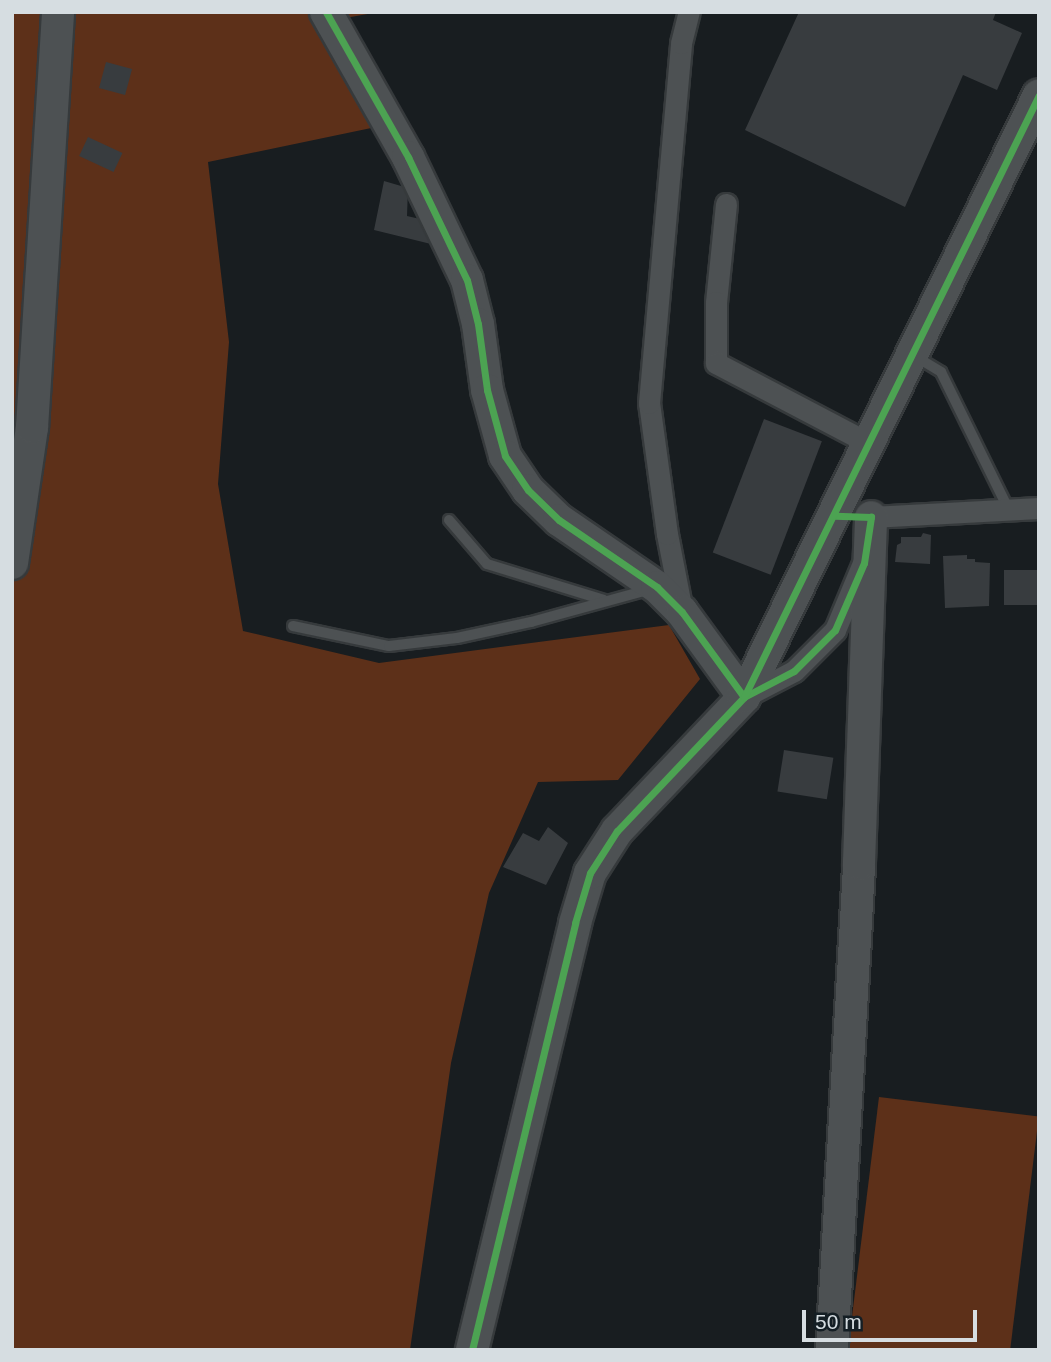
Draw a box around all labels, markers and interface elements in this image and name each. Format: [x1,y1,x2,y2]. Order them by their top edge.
scale bar [806,1296,981,1340]
text: 50 m [815,1310,862,1333]

